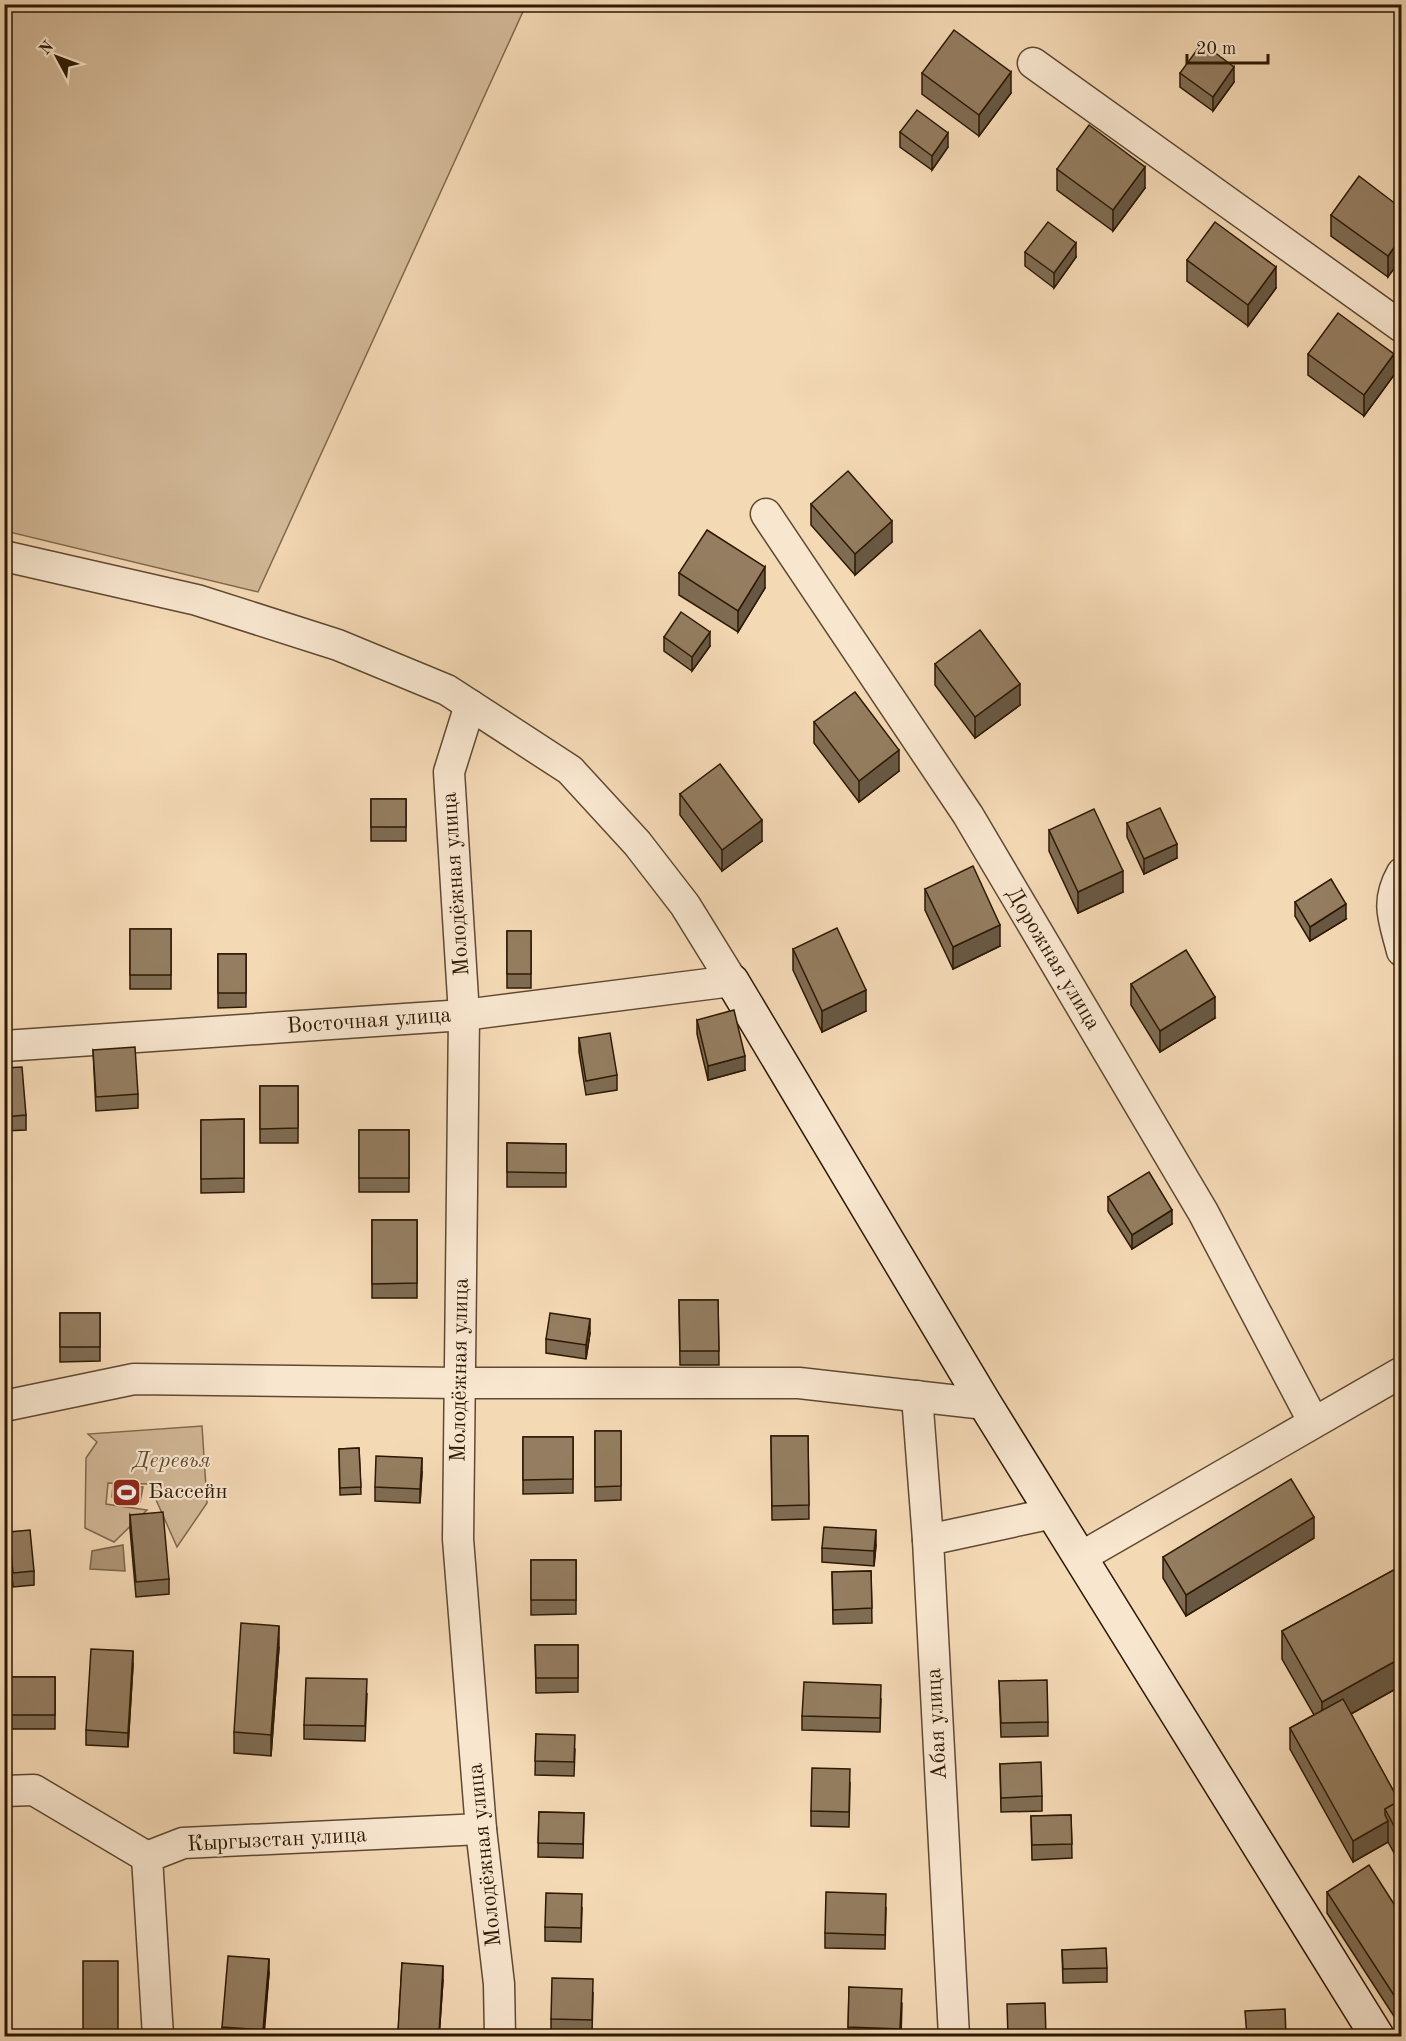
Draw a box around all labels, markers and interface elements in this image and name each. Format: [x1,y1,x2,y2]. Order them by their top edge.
north arrow [27,27,87,87]
scale bar [1187,27,1268,65]
text: N [37,38,58,58]
text: 20 m [1196,40,1236,58]
street label: Молодёжная улица [439,791,473,977]
street label: Дорожная улица [1002,884,1104,1034]
street label: Восточная улица [286,1004,452,1038]
street label: Молодёжная улица [447,1278,473,1462]
park label: Деревья [130,1450,211,1472]
sports icon: Бассейн [111,1476,143,1508]
place label: Бассейн [148,1481,228,1503]
street label: Абая улица [923,1667,951,1781]
street label: Молодёжная улица [464,1762,506,1948]
street label: Кыргызстан улица [187,1824,367,1856]

